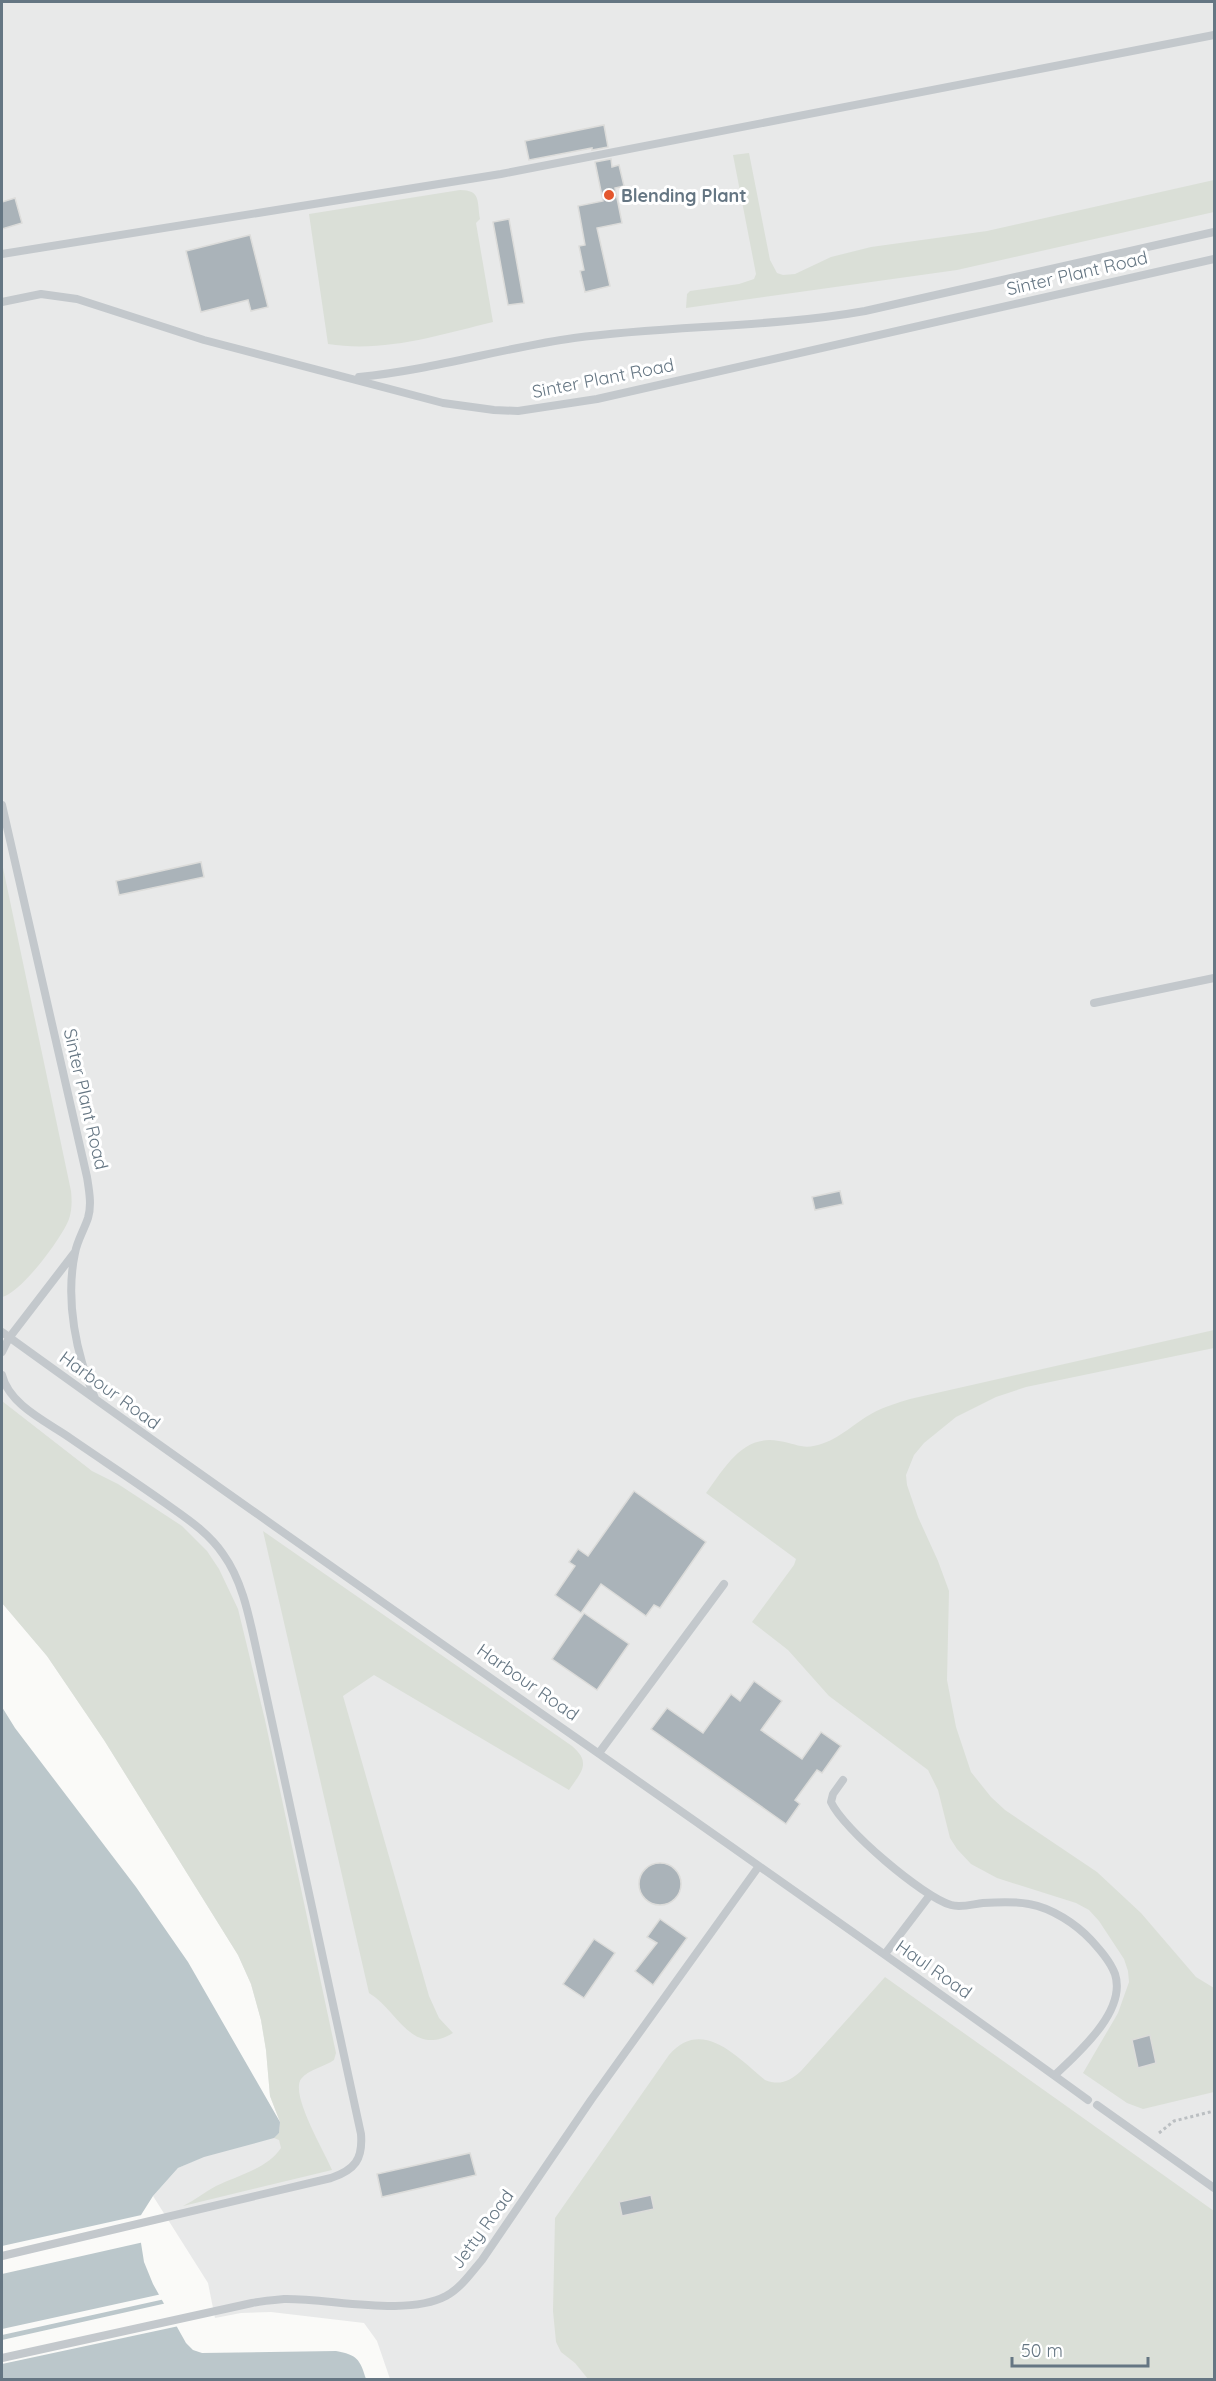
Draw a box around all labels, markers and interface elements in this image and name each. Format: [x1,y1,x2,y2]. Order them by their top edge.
place label: Blending Plant [621,184,747,207]
marker: Blending Plant [602,188,616,202]
street label: Sinter Plant Road [1004,246,1150,300]
street label: Sinter Plant Road [530,353,676,403]
street label: Sinter Plant Road [59,1026,113,1172]
street label: Harbour Road [55,1346,165,1434]
street label: Harbour Road [473,1638,583,1726]
street label: Haul Road [892,1934,976,2004]
street label: Jetty Road [446,2185,518,2273]
scale bar [1012,2330,1148,2368]
text: 50 m [1021,2339,1063,2362]

